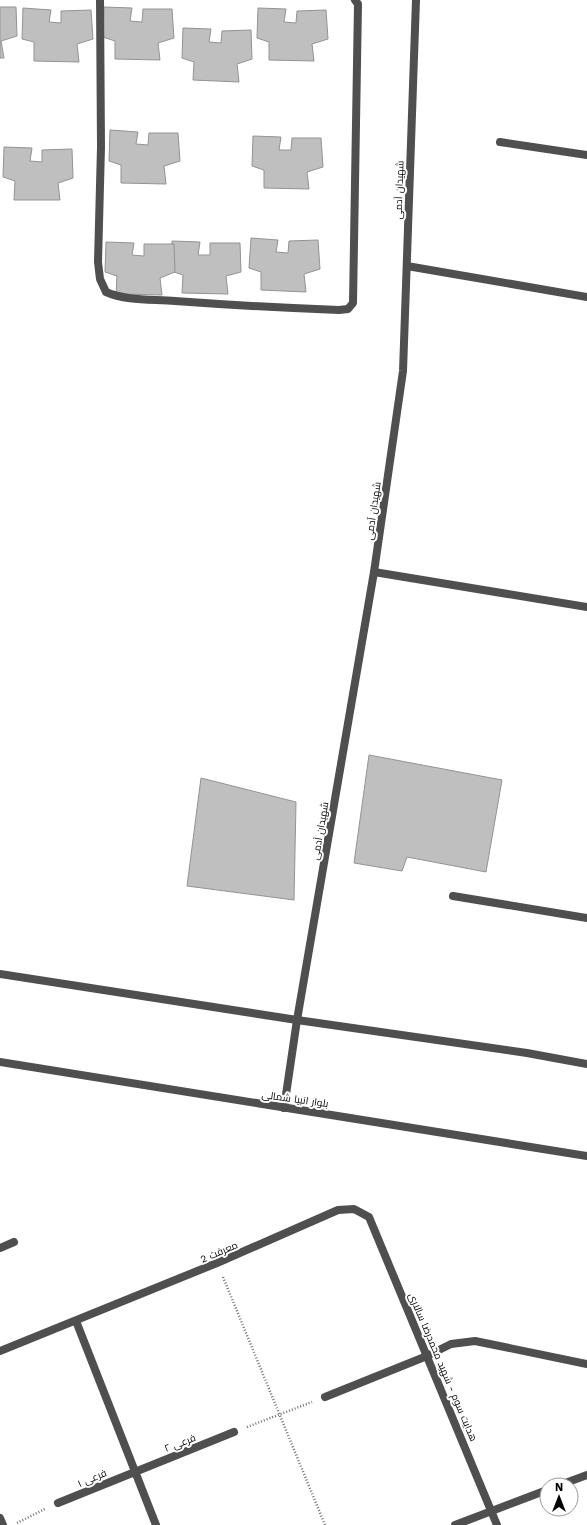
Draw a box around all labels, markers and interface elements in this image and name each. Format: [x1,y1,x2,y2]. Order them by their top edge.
street label: شهیدان آدمی [392,160,407,220]
street label: شهیدان آدمی [363,481,384,541]
street label: شهیدان آدمی [309,801,331,861]
street label: بلوار انبیا شمالی [261,1089,329,1110]
street label: معرفت 2 [199,1239,239,1265]
street label: هدایت سوم - شهید محمدرضا سالاری [405,1291,479,1444]
street label: فرعی ۲ [163,1432,198,1455]
street label: فرعی ۱ [76,1467,109,1490]
north arrow [539,1477,579,1517]
text: N [555,1481,563,1494]

